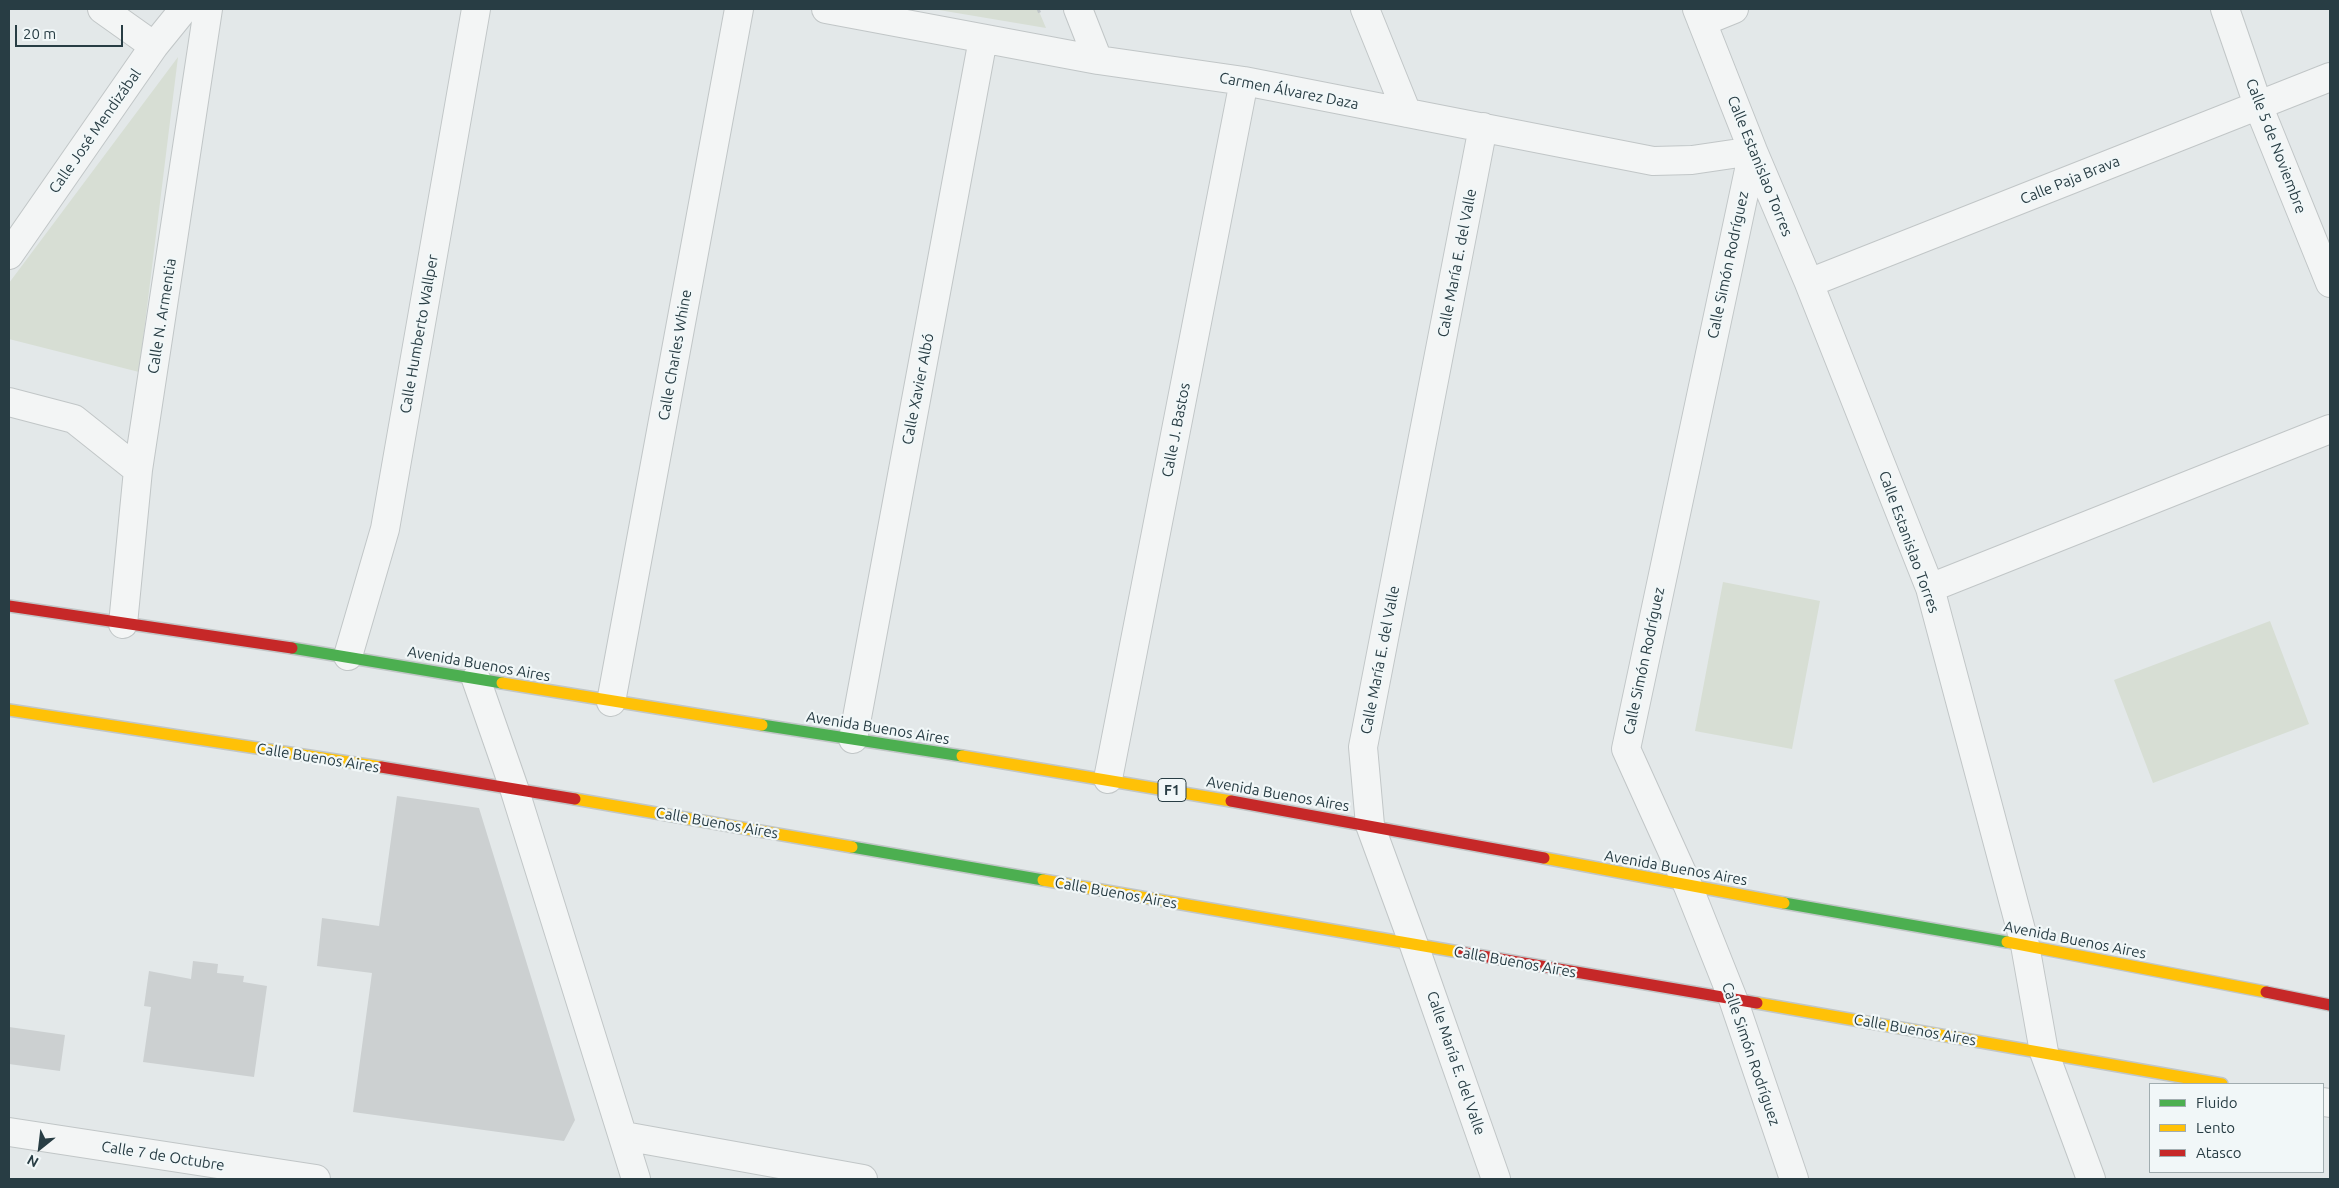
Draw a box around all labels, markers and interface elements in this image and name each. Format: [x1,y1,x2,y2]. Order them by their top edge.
scale bar [18,15,125,47]
text: 20 m [23,25,56,42]
street label: Calle José Mendizábal [45,65,145,197]
street label: Carmen Álvarez Daza [1218,69,1360,113]
street label: Calle 5 de Noviembre [2242,76,2310,216]
street label: Calle Estanislao Torres [1724,93,1796,239]
street label: Calle Paja Brava [2018,152,2122,208]
street label: Calle María E. del Valle [1434,187,1480,339]
street label: Calle Simón Rodríguez [1704,190,1752,340]
street label: Calle Humberto Wallper [396,253,442,415]
street label: Calle N. Armentia [144,257,180,375]
street label: Calle Charles Whine [655,288,695,422]
street label: Calle Xavier Albó [898,332,938,446]
street label: Calle J. Bastos [1158,381,1194,479]
street label: Calle Estanislao Torres [1875,468,1943,616]
street label: Calle María E. del Valle [1357,584,1403,736]
street label: Calle Simón Rodríguez [1620,586,1668,736]
street label: Avenida Buenos Aires [406,643,552,685]
street label: Avenida Buenos Aires [805,708,951,748]
street label: Calle Buenos Aires [255,739,381,777]
street label: Avenida Buenos Aires [1205,773,1351,815]
road number: F1 [1158,778,1186,802]
street label: Calle Buenos Aires [654,803,780,843]
street label: Avenida Buenos Aires [1603,847,1749,889]
street label: Calle Buenos Aires [1053,873,1179,913]
street label: Avenida Buenos Aires [2002,917,2148,963]
street label: Calle Buenos Aires [1452,942,1578,982]
street label: Calle Simón Rodríguez [1718,980,1784,1128]
street label: Calle María E. del Valle [1423,989,1489,1137]
street label: Calle Buenos Aires [1852,1010,1978,1050]
legend [2149,1083,2324,1173]
text: Fluido [2196,1094,2238,1111]
text: Lento [2196,1119,2235,1136]
north arrow [15,1123,65,1173]
street label: Calle 7 de Octubre [100,1137,226,1175]
text: Atasco [2196,1144,2242,1161]
text: N [24,1152,41,1171]

